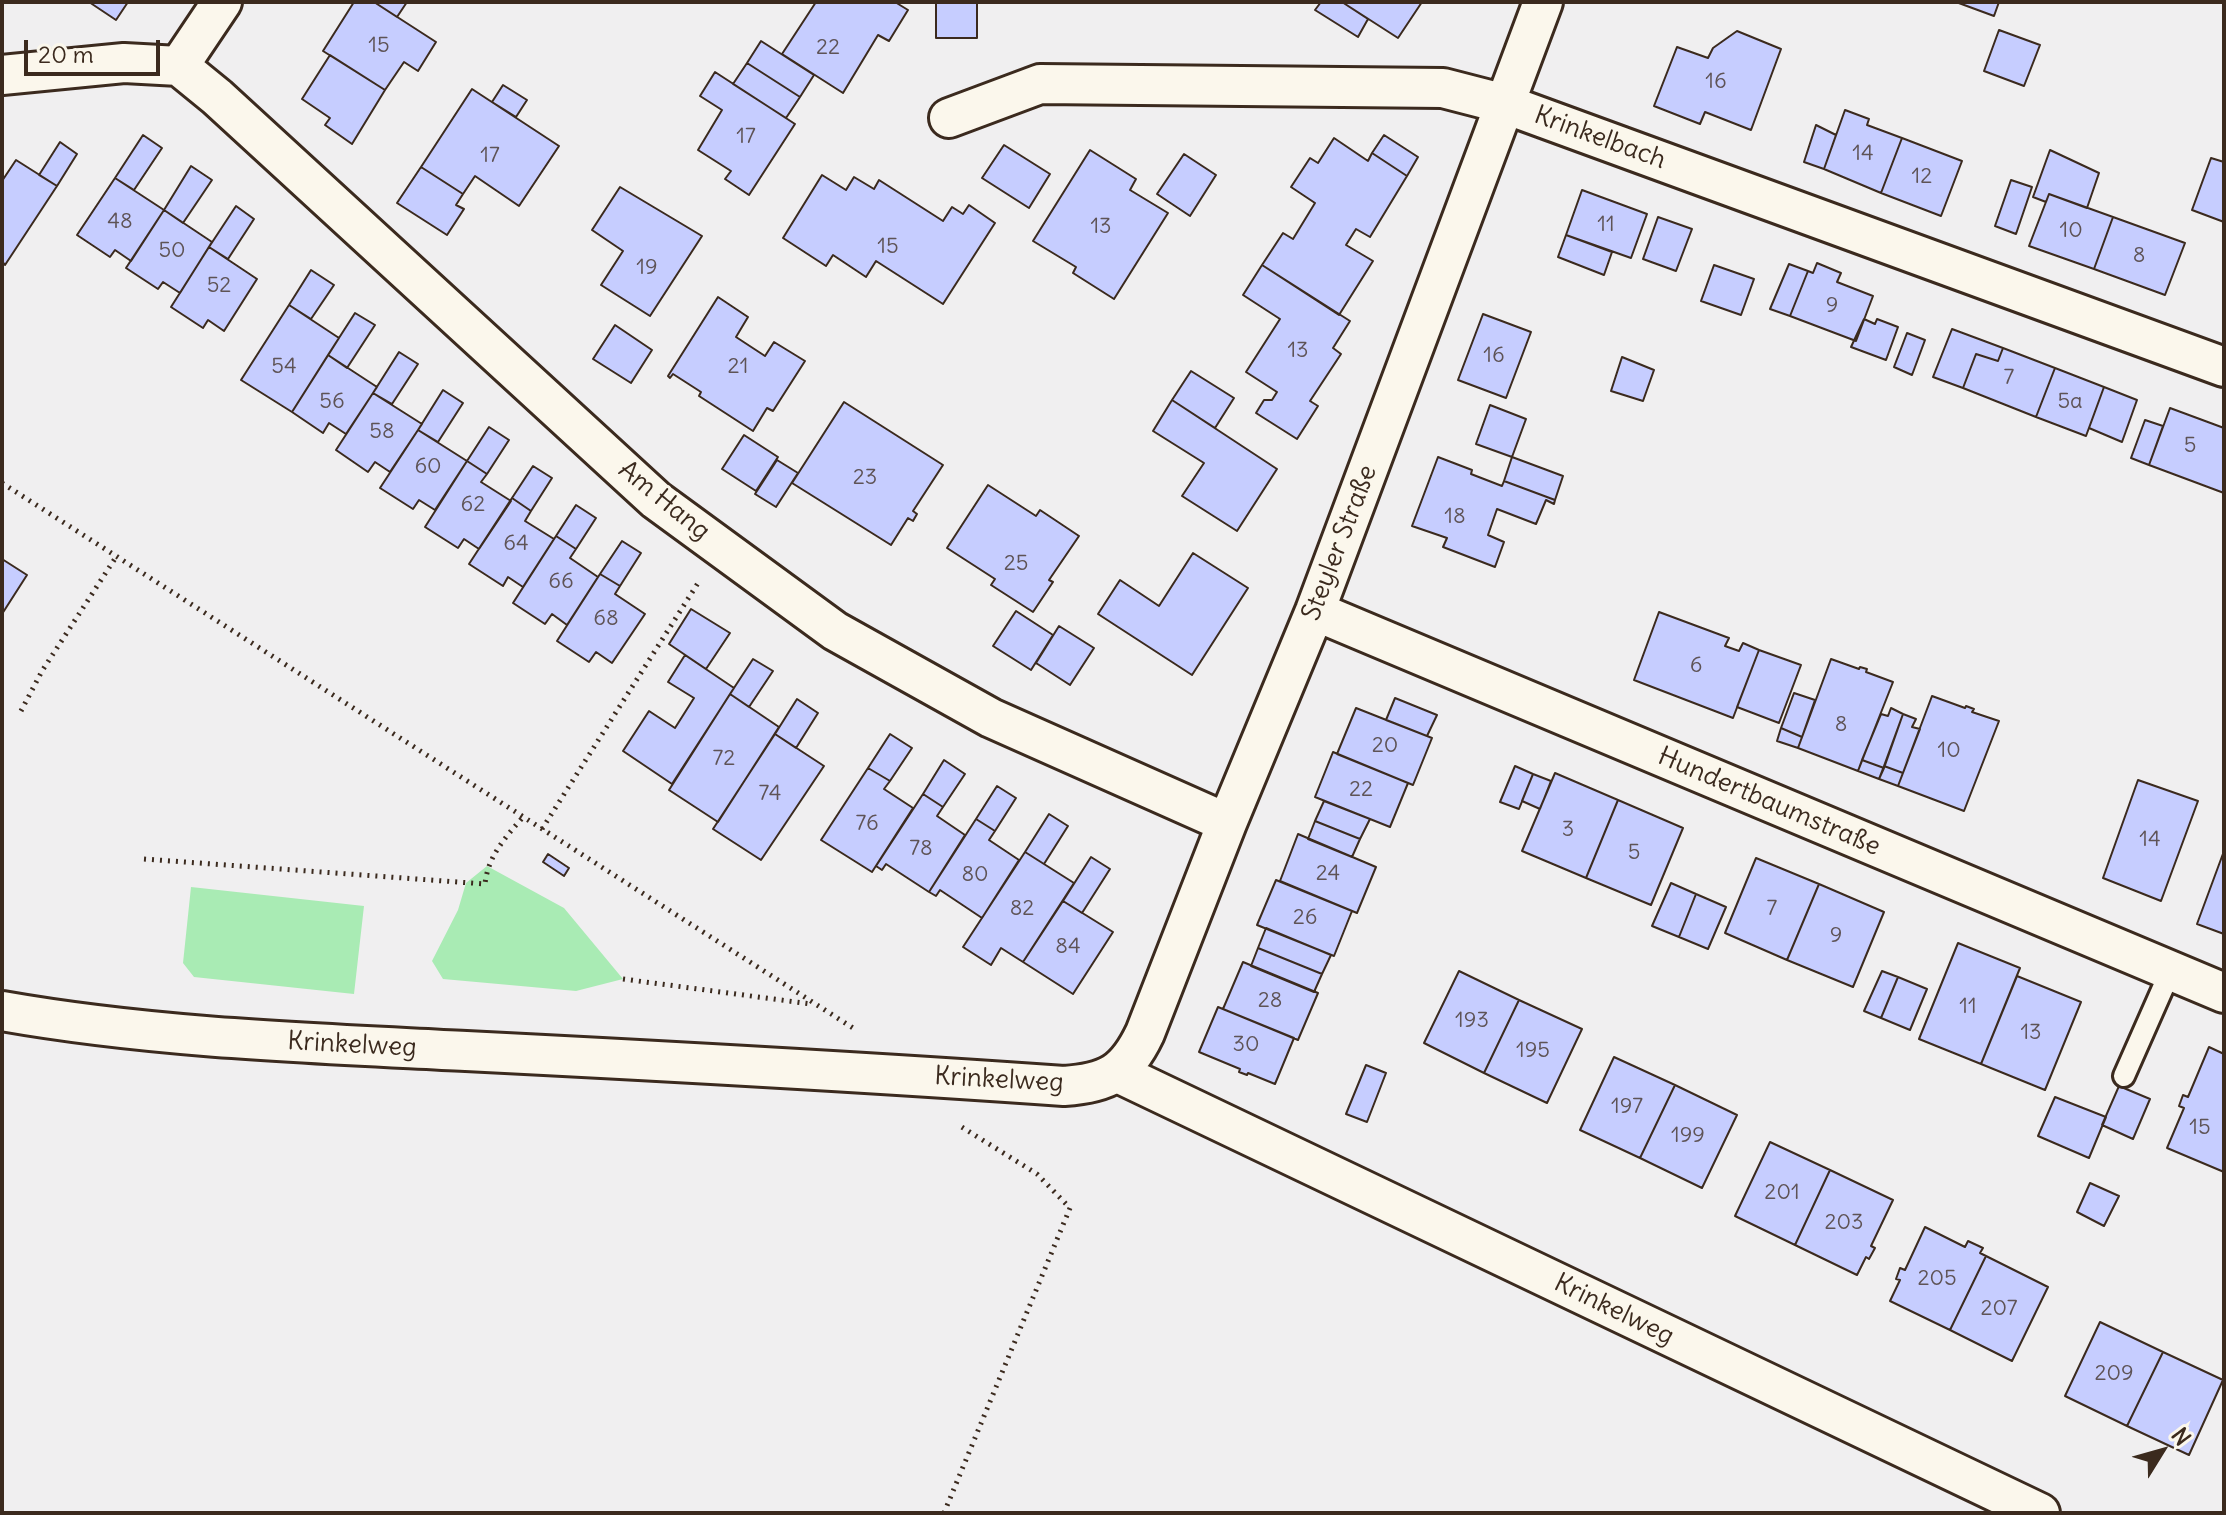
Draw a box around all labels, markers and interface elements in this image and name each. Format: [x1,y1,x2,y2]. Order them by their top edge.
scale bar [28,24,164,74]
house number: 15 [368,33,390,59]
house number: 22 [816,35,840,61]
text: 20 m [38,39,94,69]
house number: 16 [1705,69,1727,95]
street label: Krinkelbach [1530,100,1670,176]
house number: 17 [736,124,756,150]
house number: 14 [1852,141,1874,167]
house number: 17 [480,143,500,169]
house number: 12 [1912,164,1932,190]
house number: 48 [107,209,133,235]
house number: 11 [1597,212,1615,238]
house number: 13 [1090,214,1112,240]
house number: 10 [2059,218,2083,244]
house number: 15 [877,234,899,260]
house number: 50 [158,238,186,264]
house number: 8 [2133,243,2145,269]
house number: 19 [636,255,658,281]
house number: 52 [207,273,231,299]
house number: 9 [1826,293,1838,319]
house number: 13 [1287,338,1309,364]
house number: 16 [1483,343,1505,369]
house number: 54 [271,354,297,380]
house number: 21 [728,354,748,380]
house number: 7 [2004,365,2014,391]
house number: 56 [319,389,345,415]
house number: 5a [2057,389,2083,415]
house number: 58 [369,419,395,445]
house number: 5 [2184,433,2196,459]
house number: 60 [414,454,442,480]
street label: Am Hang [612,455,716,547]
street label: Steyler Straße [1296,461,1384,625]
house number: 23 [853,465,877,491]
house number: 62 [461,492,485,518]
house number: 18 [1444,504,1466,530]
house number: 64 [503,531,529,557]
house number: 25 [1004,551,1028,577]
house number: 66 [548,569,574,595]
house number: 68 [593,606,619,632]
house number: 6 [1690,653,1702,679]
house number: 8 [1835,712,1847,738]
house number: 20 [1372,733,1398,759]
house number: 10 [1937,738,1961,764]
street label: Hundertbaumstraße [1653,741,1885,863]
house number: 72 [713,746,735,772]
house number: 22 [1349,777,1373,803]
house number: 74 [758,781,782,807]
house number: 76 [855,811,879,837]
house number: 3 [1562,817,1574,843]
house number: 14 [2139,827,2161,853]
house number: 78 [909,836,933,862]
house number: 5 [1628,840,1640,866]
house number: 24 [1316,861,1340,887]
house number: 80 [961,862,989,888]
house number: 82 [1010,896,1034,922]
house number: 7 [1767,896,1777,922]
house number: 26 [1293,905,1317,931]
house number: 9 [1830,923,1842,949]
house number: 84 [1055,934,1081,960]
house number: 28 [1258,988,1282,1014]
house number: 11 [1959,994,1977,1020]
house number: 193 [1455,1008,1489,1034]
house number: 13 [2020,1020,2042,1046]
street label: Krinkelweg [287,1026,417,1064]
house number: 30 [1233,1032,1259,1058]
house number: 195 [1516,1038,1550,1064]
street label: Krinkelweg [934,1061,1064,1099]
house number: 197 [1611,1094,1643,1120]
house number: 15 [2189,1115,2211,1141]
house number: 199 [1671,1123,1705,1149]
house number: 201 [1764,1180,1800,1206]
house number: 203 [1824,1210,1864,1236]
house number: 205 [1917,1266,1957,1292]
street label: Krinkelweg [1549,1268,1679,1352]
house number: 207 [1980,1296,2018,1322]
house number: 209 [2094,1361,2134,1387]
north arrow [2122,1411,2202,1491]
text: N [2165,1422,2197,1451]

